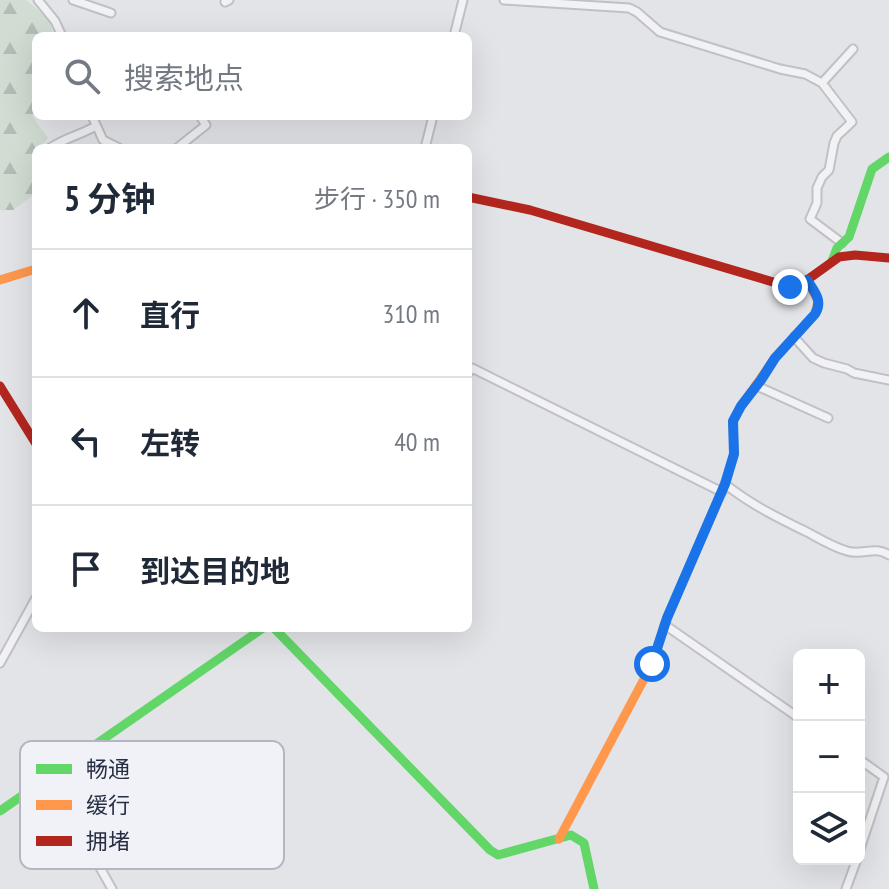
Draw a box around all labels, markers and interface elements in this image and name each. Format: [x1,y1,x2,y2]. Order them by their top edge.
search box [32,32,472,120]
icon: search [60,54,104,98]
text: 搜索地点 [124,58,244,97]
text: 5 分钟 [64,176,155,220]
text: 步行 · 350 m [314,182,440,215]
route end [772,269,808,305]
icon: ahead [64,291,108,335]
text: 直行 [140,295,200,334]
text: 310 m [382,297,440,330]
icon: left [64,419,108,463]
text: 左转 [140,423,200,462]
text: 40 m [394,425,440,458]
icon: arrive [64,547,108,591]
text: 到达目的地 [140,551,290,590]
route start [634,646,670,682]
map controls [793,649,865,865]
button: + [793,649,865,721]
button: − [793,721,865,793]
legend [20,741,284,869]
text: 畅通 [86,755,130,783]
text: 缓行 [86,791,130,819]
button: layers [793,793,865,865]
text: 拥堵 [86,827,130,855]

